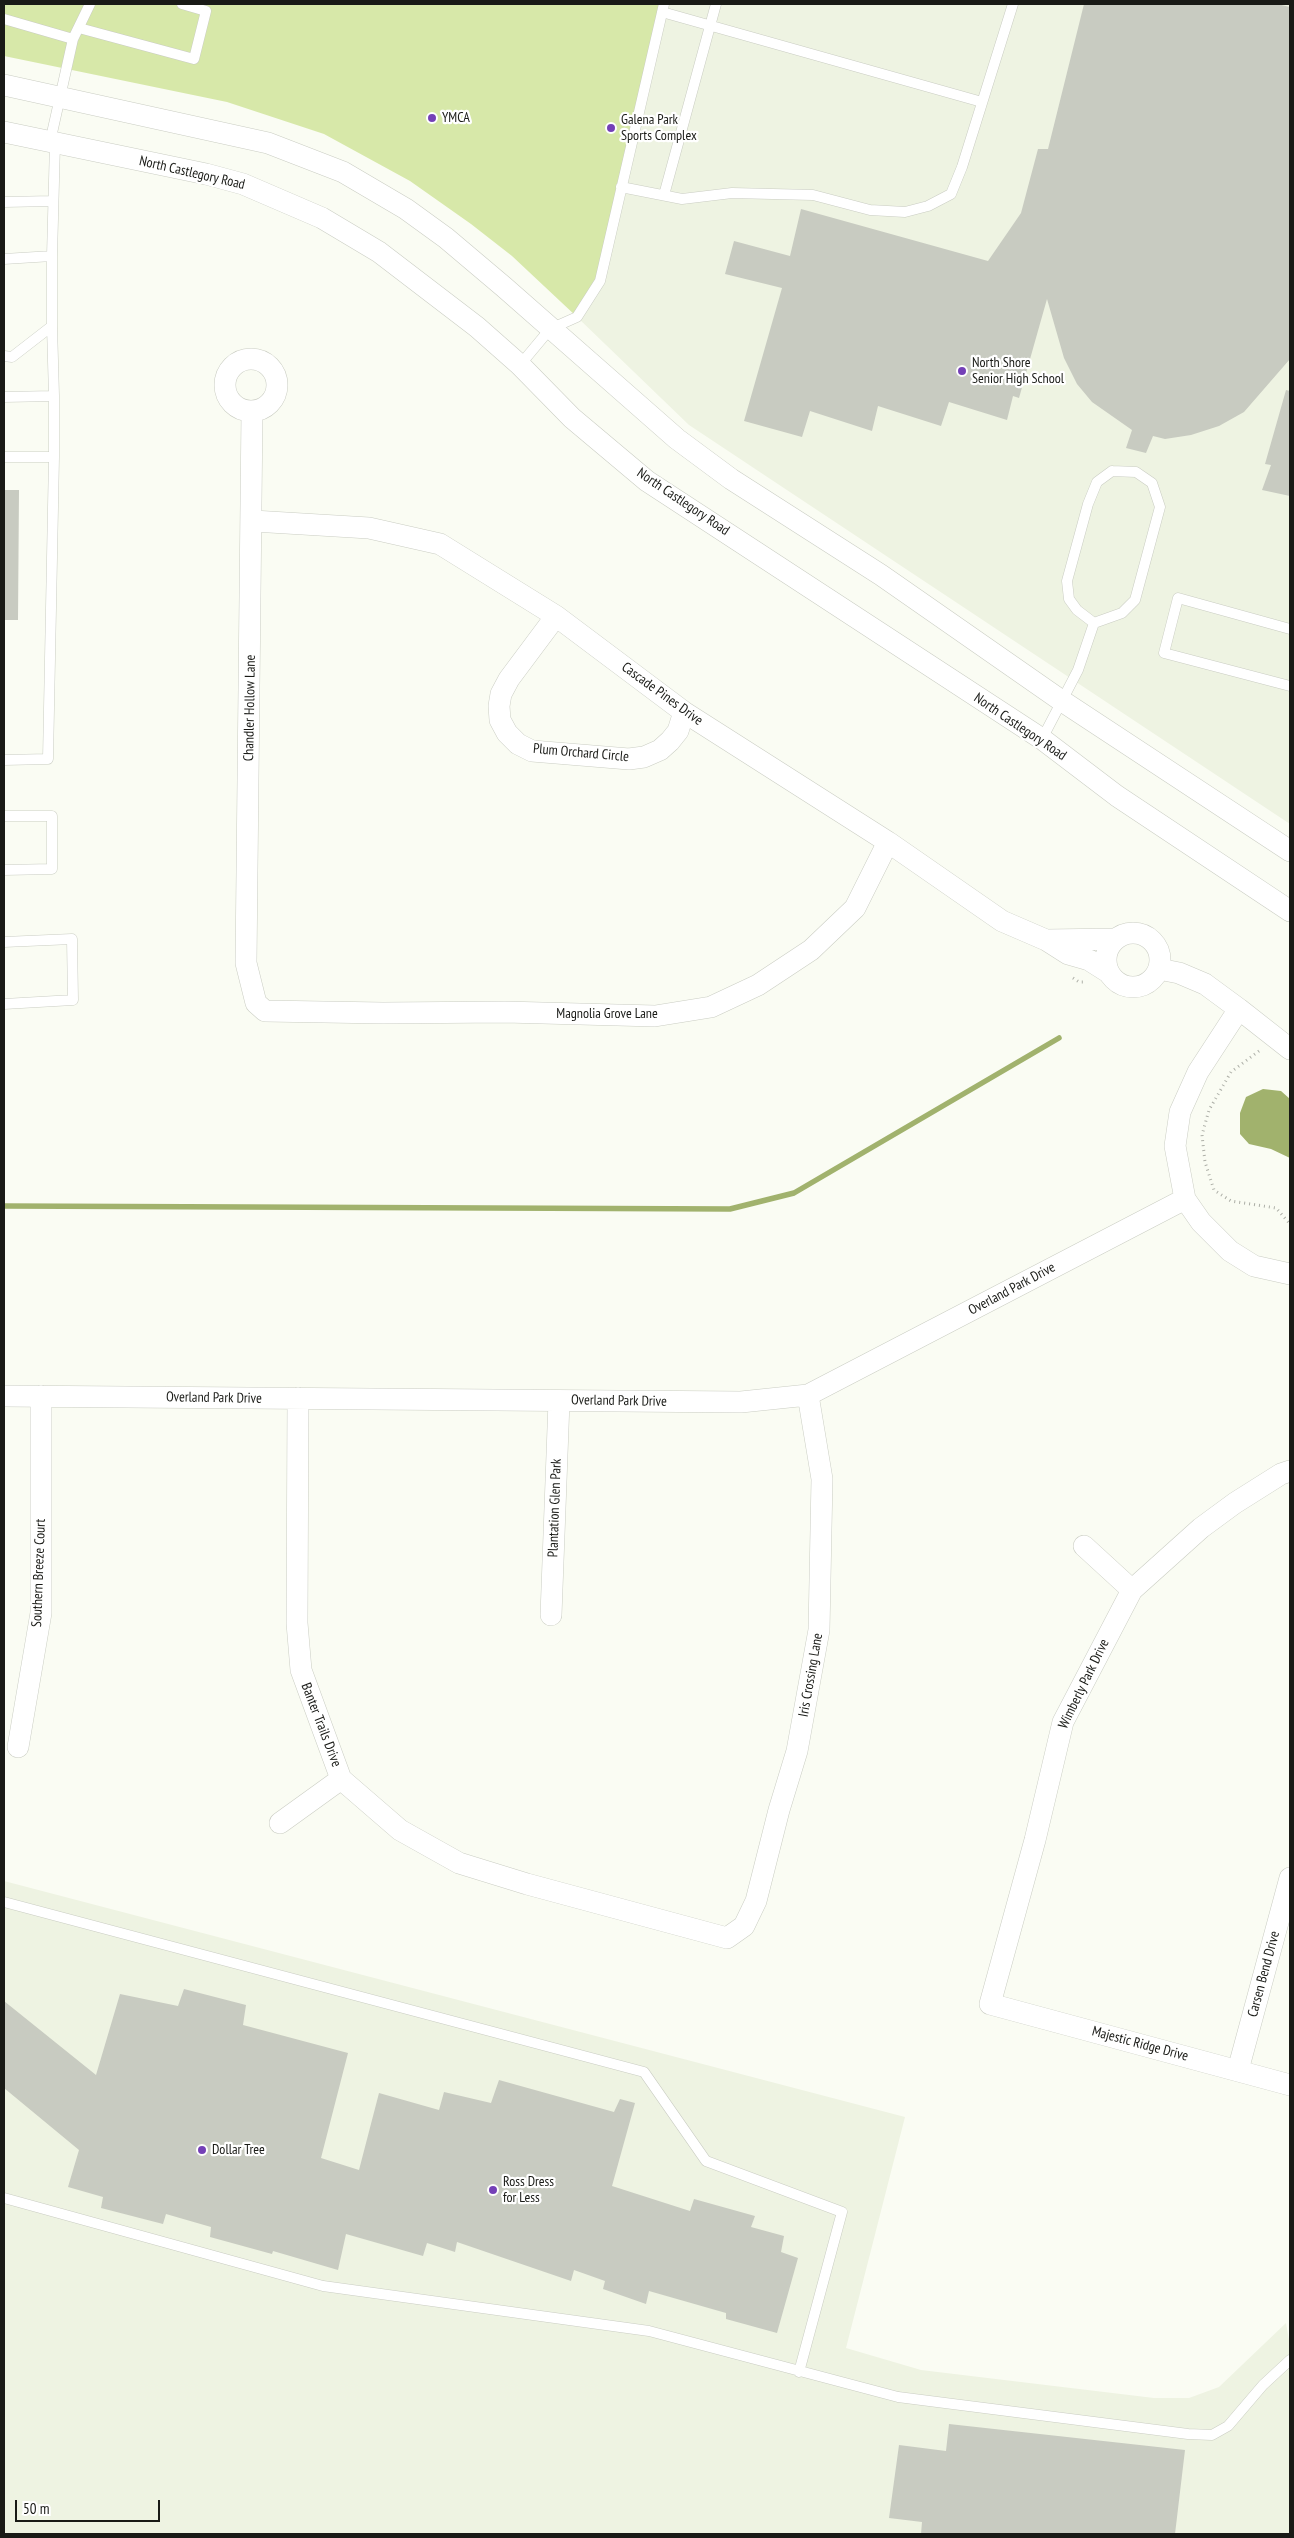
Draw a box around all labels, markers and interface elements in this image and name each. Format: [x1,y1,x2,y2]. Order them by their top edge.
place label: YMCA [442,110,470,126]
marker: YMCA [426,112,438,124]
place label: Galena Park Sports Complex [621,112,697,144]
marker: Galena Park Sports Complex [605,122,617,134]
street label: North Castlegory Road [137,153,247,193]
place label: North Shore Senior High School [972,355,1064,388]
marker: North Shore Senior High School [956,365,968,377]
street label: North Castlegory Road [633,465,733,539]
street label: Chandler Hollow Lane [241,655,259,761]
street label: Cascade Pines Drive [618,659,706,729]
street label: North Castlegory Road [970,690,1070,764]
street label: Plum Orchard Circle [532,740,630,766]
street label: Magnolia Grove Lane [556,1006,658,1022]
street label: Overland Park Drive [966,1259,1058,1319]
street label: Overland Park Drive [166,1389,262,1407]
street label: Overland Park Drive [571,1392,667,1410]
street label: Plantation Glen Park [545,1458,565,1558]
street label: Southern Breeze Court [29,1519,49,1627]
street label: Iris Crossing Lane [795,1632,827,1718]
street label: Wimberly Park Drive [1055,1636,1113,1732]
street label: Banter Trails Drive [297,1681,345,1769]
street label: Carsen Bend Drive [1244,1929,1284,2019]
street label: Majestic Ridge Drive [1090,2023,1190,2065]
place label: Dollar Tree [212,2142,265,2158]
marker: Dollar Tree [196,2144,208,2156]
place label: Ross Dress for Less [503,2174,554,2206]
marker: Ross Dress for Less [487,2184,499,2196]
scale bar [18,2490,162,2522]
text: 50 m [23,2499,49,2518]

